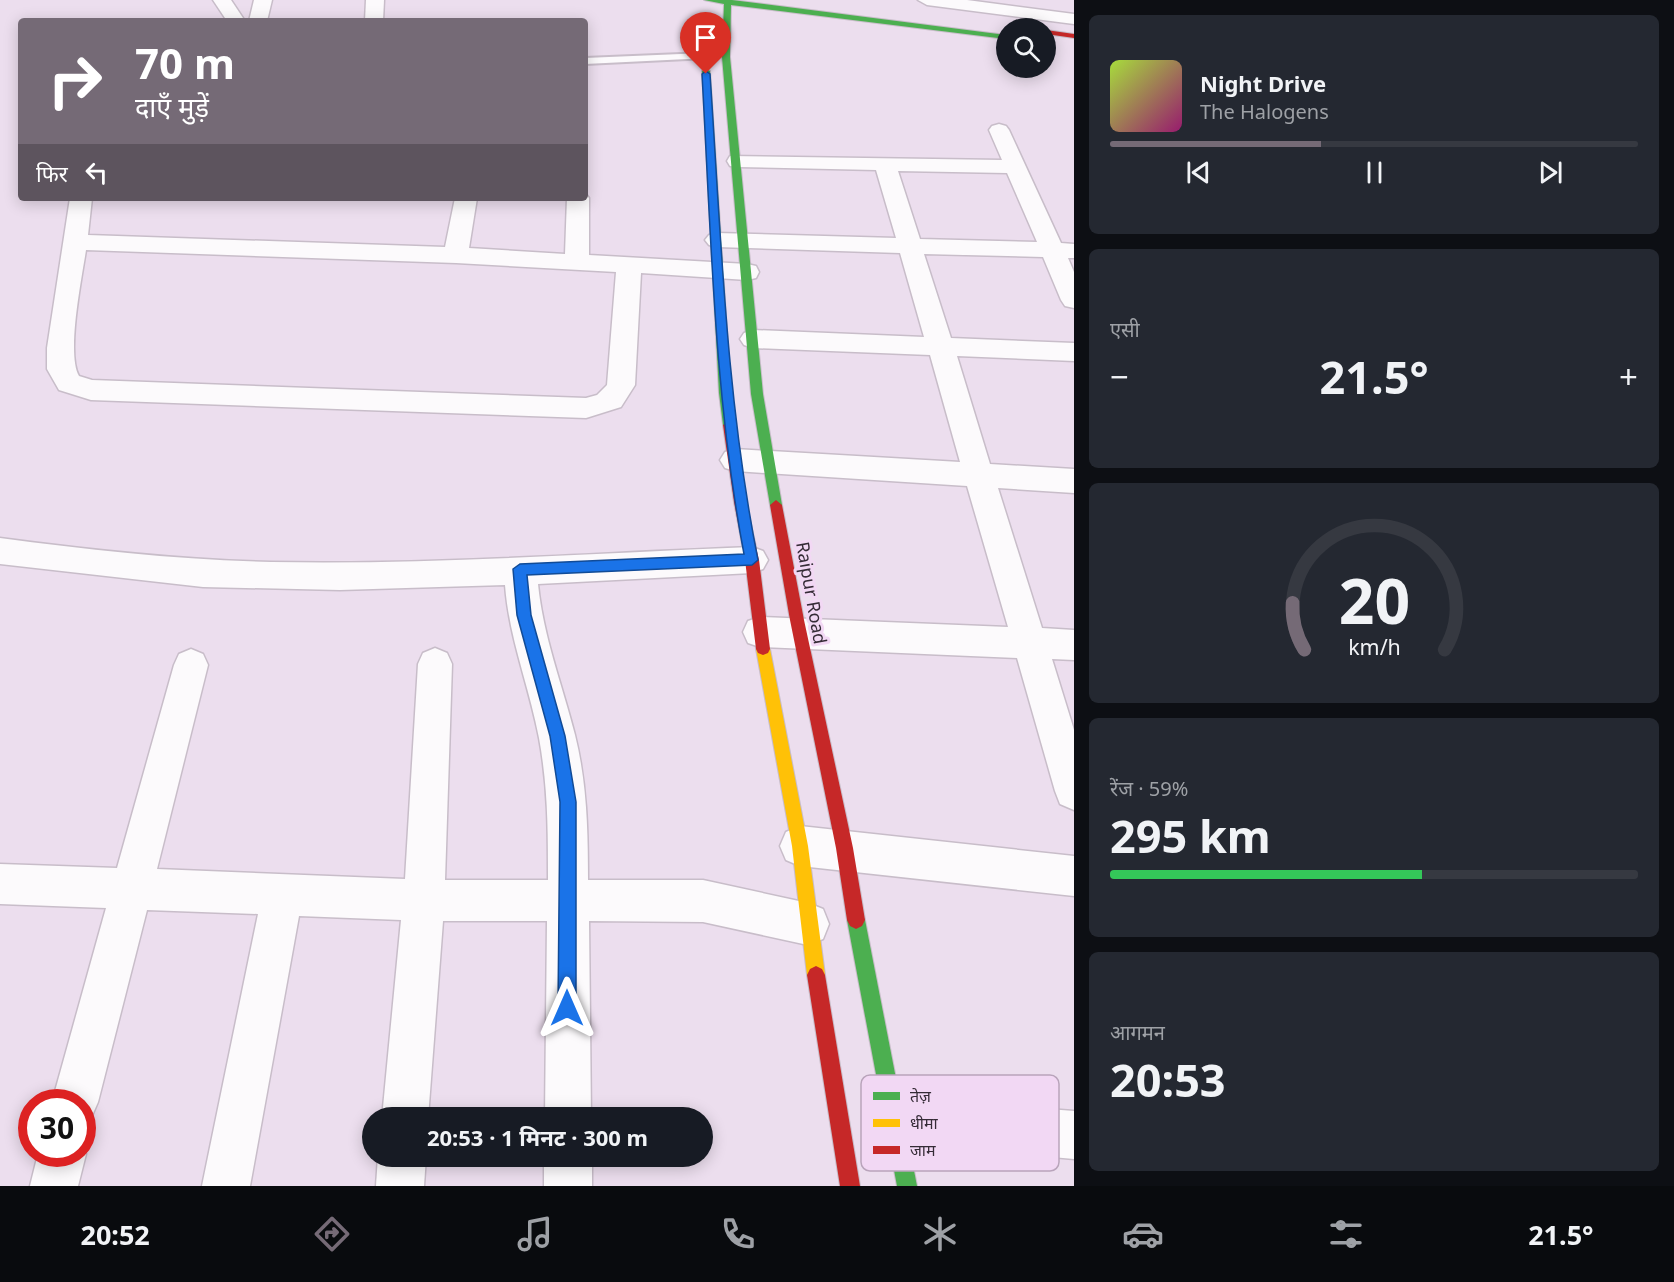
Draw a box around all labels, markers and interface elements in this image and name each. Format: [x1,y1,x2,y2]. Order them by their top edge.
pin [680,12,731,74]
map controls [996,18,1056,78]
button: search [996,18,1056,78]
icon: arrive [689,21,722,54]
text: 70 m [135,34,235,91]
icon: right [36,42,114,120]
text: Night Drive [1200,68,1326,98]
text: दाएँ मुड़ें [135,88,209,125]
text: The Halogens [1200,98,1329,125]
icon: left [80,156,113,189]
icon: previous [1182,156,1215,189]
icon: pause [1358,156,1391,189]
icon: next [1534,156,1567,189]
text: फिर [36,158,68,188]
text: एसी [1110,316,1140,343]
text: 21.5° [1320,346,1428,407]
text: − [1110,354,1129,399]
text: + [1619,354,1638,399]
street label: Raipur Road [791,540,833,646]
text: 20 [1338,557,1410,642]
text: km/h [1348,632,1400,661]
text: रेंज · 59% [1110,775,1188,802]
text: 295 km [1110,805,1271,866]
position arrow [535,976,599,1040]
text: आगमन [1110,1019,1165,1046]
text: 20:53 [1110,1049,1226,1110]
legend [861,1075,1059,1171]
text: तेज़ [910,1085,932,1107]
speed limit sign: 30 [18,1089,96,1167]
text: धीमा [910,1112,939,1134]
text: 20:53 · 1 मिनट · 300 m [427,1122,648,1152]
text: जाम [910,1139,936,1161]
icon: directions [311,1213,353,1255]
icon: music [514,1213,556,1255]
icon: phone [717,1213,759,1255]
icon: climate [919,1213,961,1255]
icon: car [1122,1213,1164,1255]
icon: filters [1325,1213,1367,1255]
text: 20:52 [80,1216,150,1253]
text: 21.5° [1528,1216,1594,1253]

